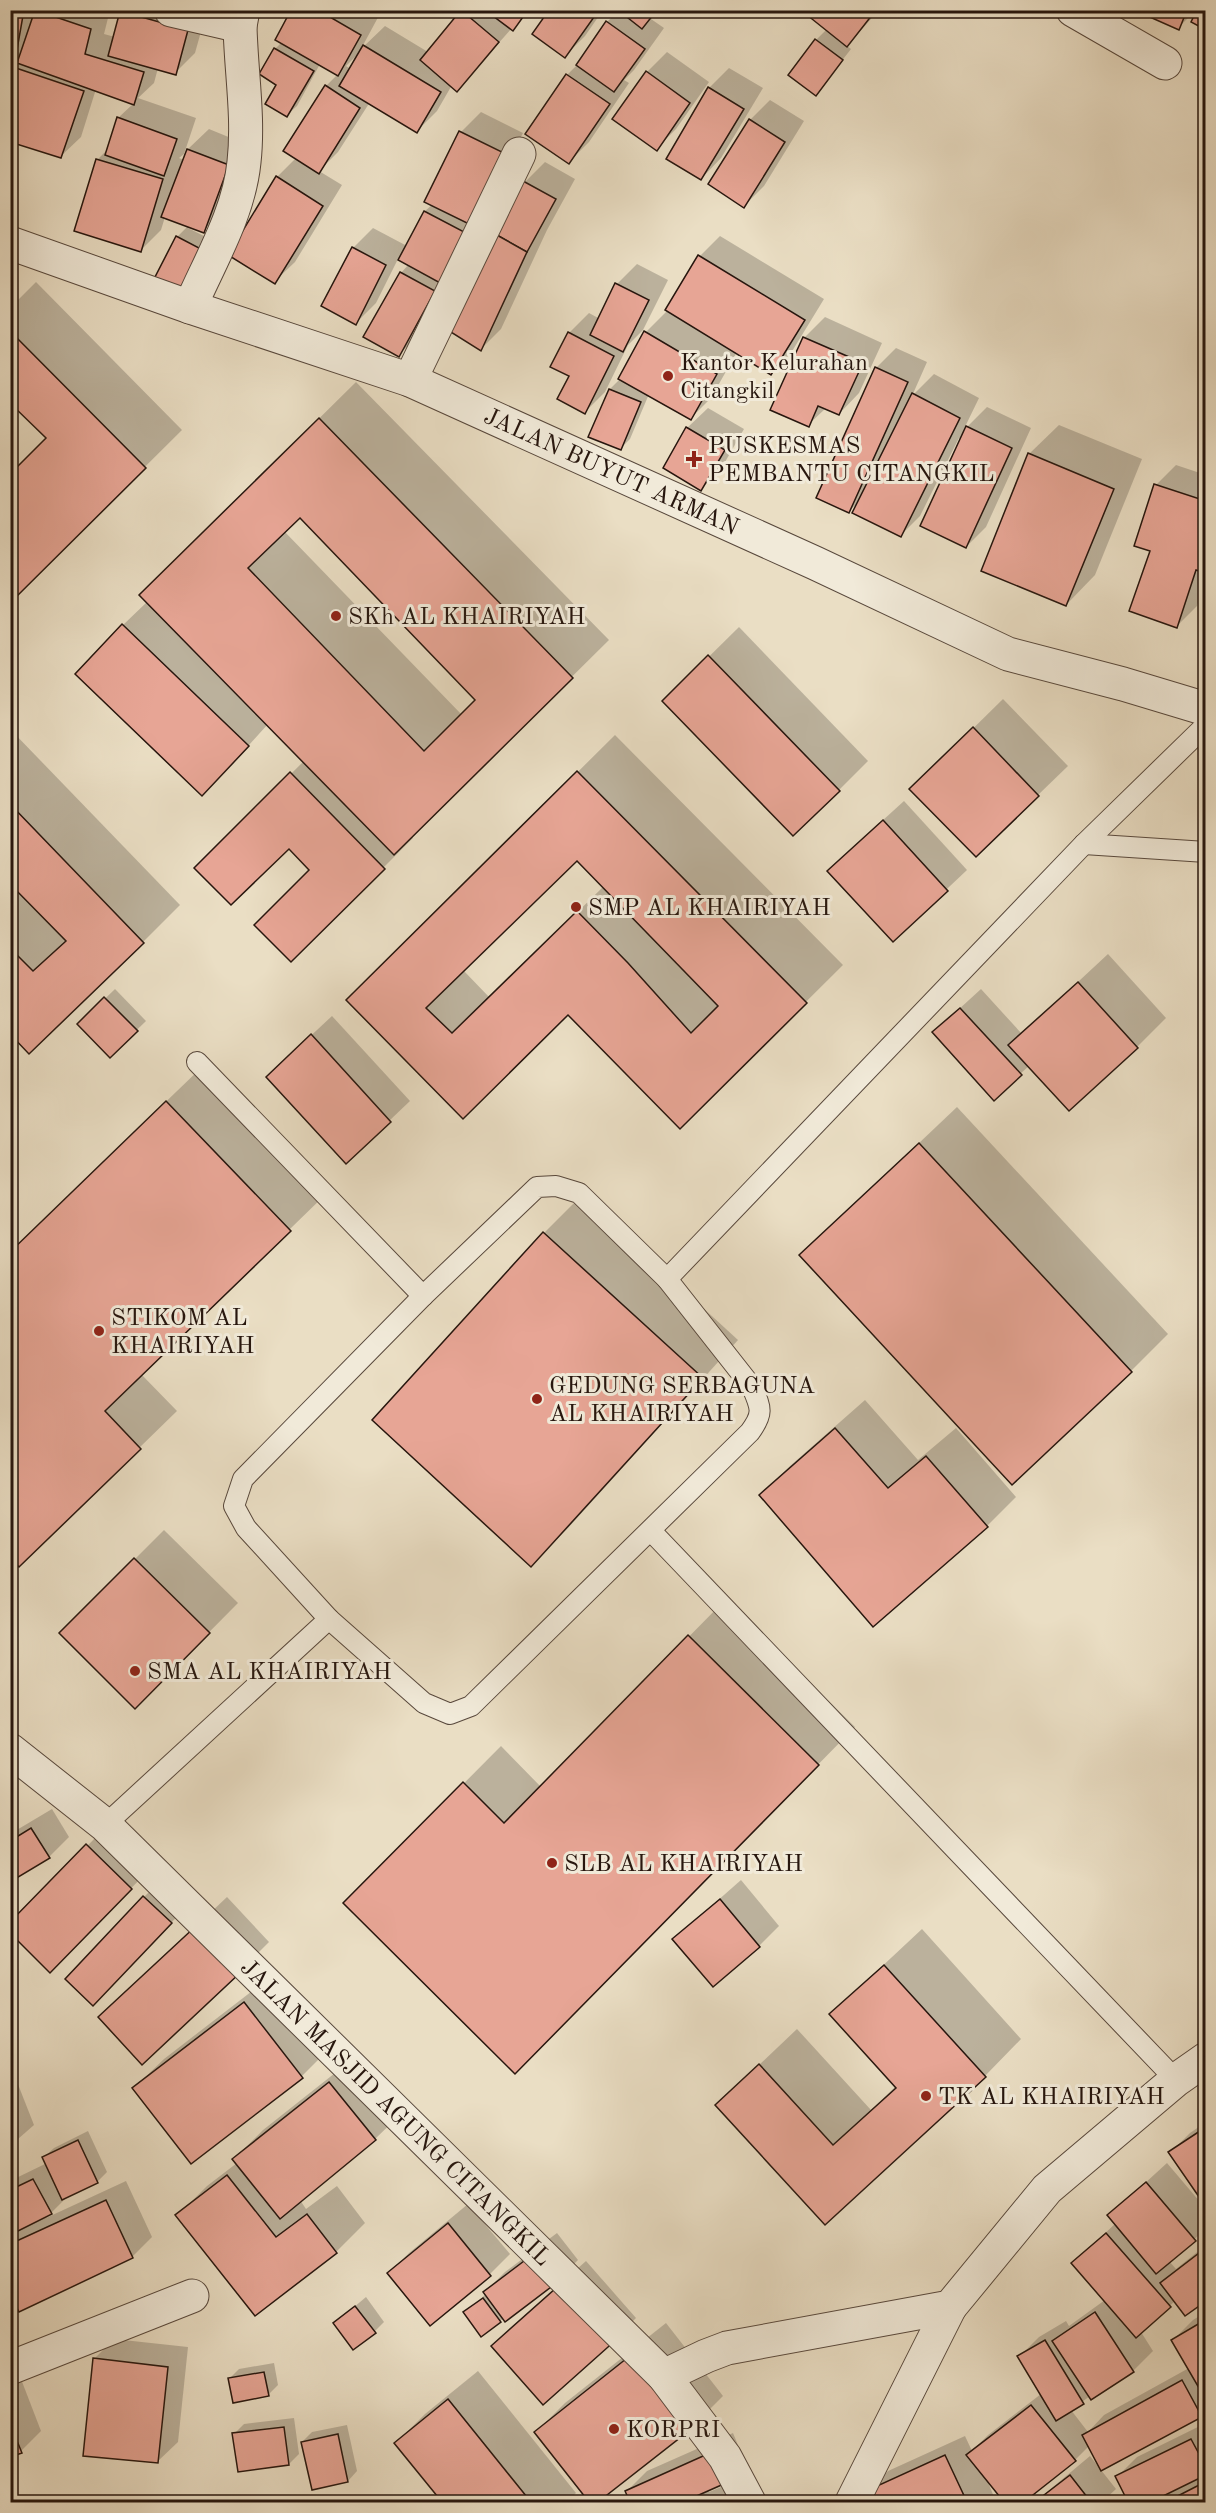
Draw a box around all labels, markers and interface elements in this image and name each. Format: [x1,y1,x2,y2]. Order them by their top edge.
place label: Kantor Kelurahan Citangkil [680,352,868,404]
marker: Kantor Kelurahan Citangkil [661,369,675,383]
street label: JALAN BUYUT ARMAN [480,405,742,541]
place label: PUSKESMAS PEMBANTU CITANGKIL [708,435,995,487]
marker: PUSKESMAS PEMBANTU CITANGKIL [685,450,703,468]
place label: SKh AL KHAIRIYAH [348,606,585,630]
marker: SKh AL KHAIRIYAH [329,609,343,623]
place label: SMP AL KHAIRIYAH [588,897,831,921]
marker: SMP AL KHAIRIYAH [569,900,583,914]
place label: STIKOM AL KHAIRIYAH [111,1307,255,1359]
marker: STIKOM AL KHAIRIYAH [92,1324,106,1338]
place label: GEDUNG SERBAGUNA AL KHAIRIYAH [549,1375,815,1427]
marker: GEDUNG SERBAGUNA AL KHAIRIYAH [530,1392,544,1406]
place label: SMA AL KHAIRIYAH [147,1661,392,1685]
marker: SMA AL KHAIRIYAH [128,1664,142,1678]
place label: SLB AL KHAIRIYAH [564,1853,803,1877]
marker: SLB AL KHAIRIYAH [545,1856,559,1870]
street label: JALAN MASJID AGUNG CITANGKIL [235,1956,555,2271]
place label: TK AL KHAIRIYAH [938,2086,1165,2110]
marker: TK AL KHAIRIYAH [919,2089,933,2103]
place label: KORPRI [626,2419,720,2443]
marker: KORPRI [607,2422,621,2436]

